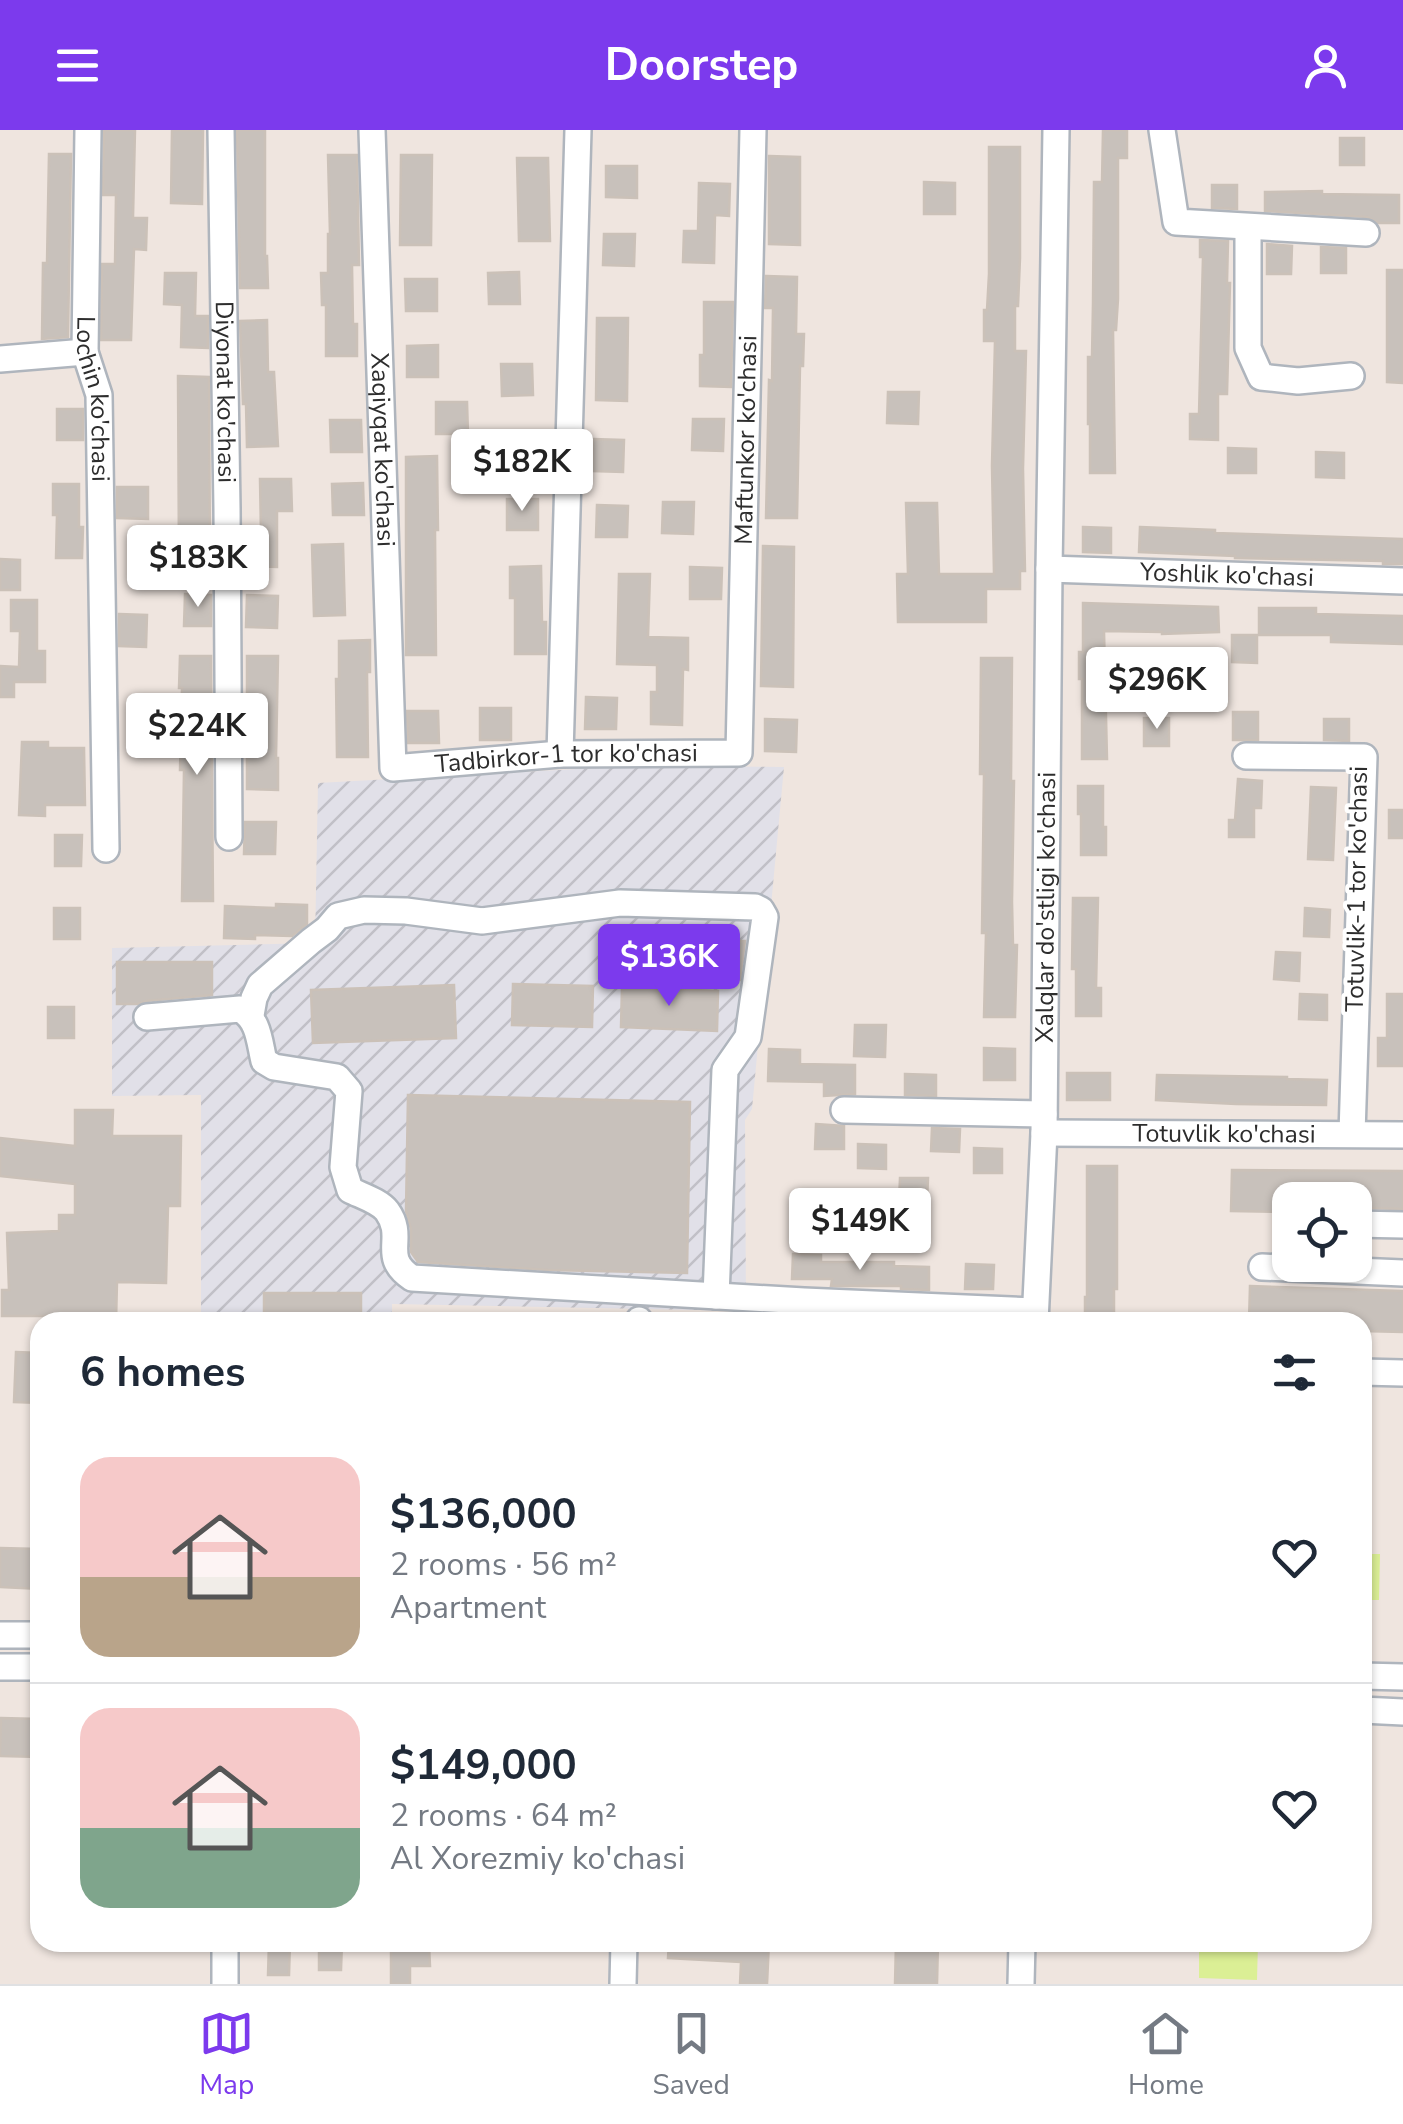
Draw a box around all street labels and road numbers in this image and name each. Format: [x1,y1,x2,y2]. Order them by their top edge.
street label: Diyonat ko'chasi [207,301,244,483]
street label: Lochin ko'chasi [68,316,117,482]
street label: Maftunkor ko'chasi [727,335,765,545]
street label: Xaqiyqat ko'chasi [362,352,403,547]
street label: Yoshlik ko'chasi [1138,555,1314,595]
street label: Tadbirkor-1 tor ko'chasi [433,736,698,781]
street label: Totuvlik-1 tor ko'chasi [1338,766,1376,1012]
street label: Xalqlar do'stligi ko'chasi [1028,772,1064,1043]
street label: Totuvlik ko'chasi [1132,1116,1316,1152]

